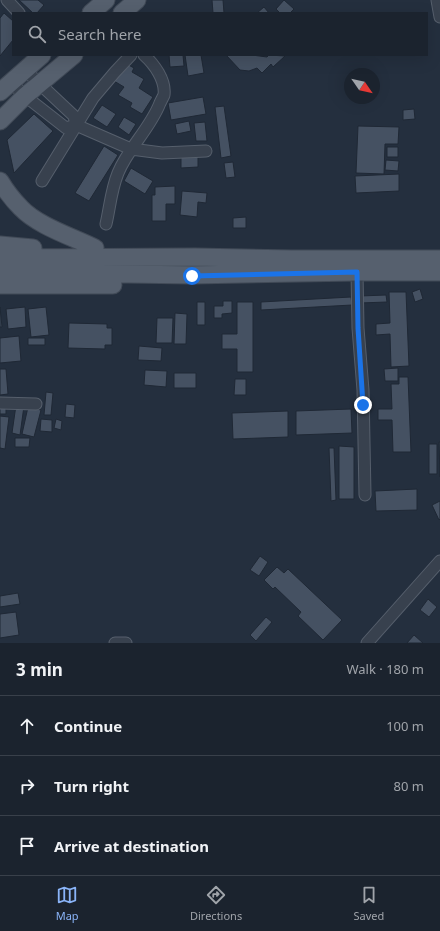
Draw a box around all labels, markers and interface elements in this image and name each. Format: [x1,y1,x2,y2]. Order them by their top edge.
search box [12,12,428,56]
icon: search [26,23,48,45]
text: Search here [58,24,141,44]
north arrow [344,68,380,104]
route start [183,267,201,285]
route end [354,396,372,414]
text: 3 min [16,658,63,681]
text: Walk · 180 m [346,660,424,678]
icon: ahead [16,715,38,737]
text: Continue [54,716,122,736]
text: 100 m [386,717,424,735]
icon: right [16,775,38,797]
text: Turn right [54,776,129,796]
text: 80 m [394,777,424,795]
icon: arrive [16,835,38,857]
text: Arrive at destination [54,836,209,856]
tab: Map [56,884,79,923]
tab: Directions [190,884,242,923]
tab: Saved [354,884,384,923]

